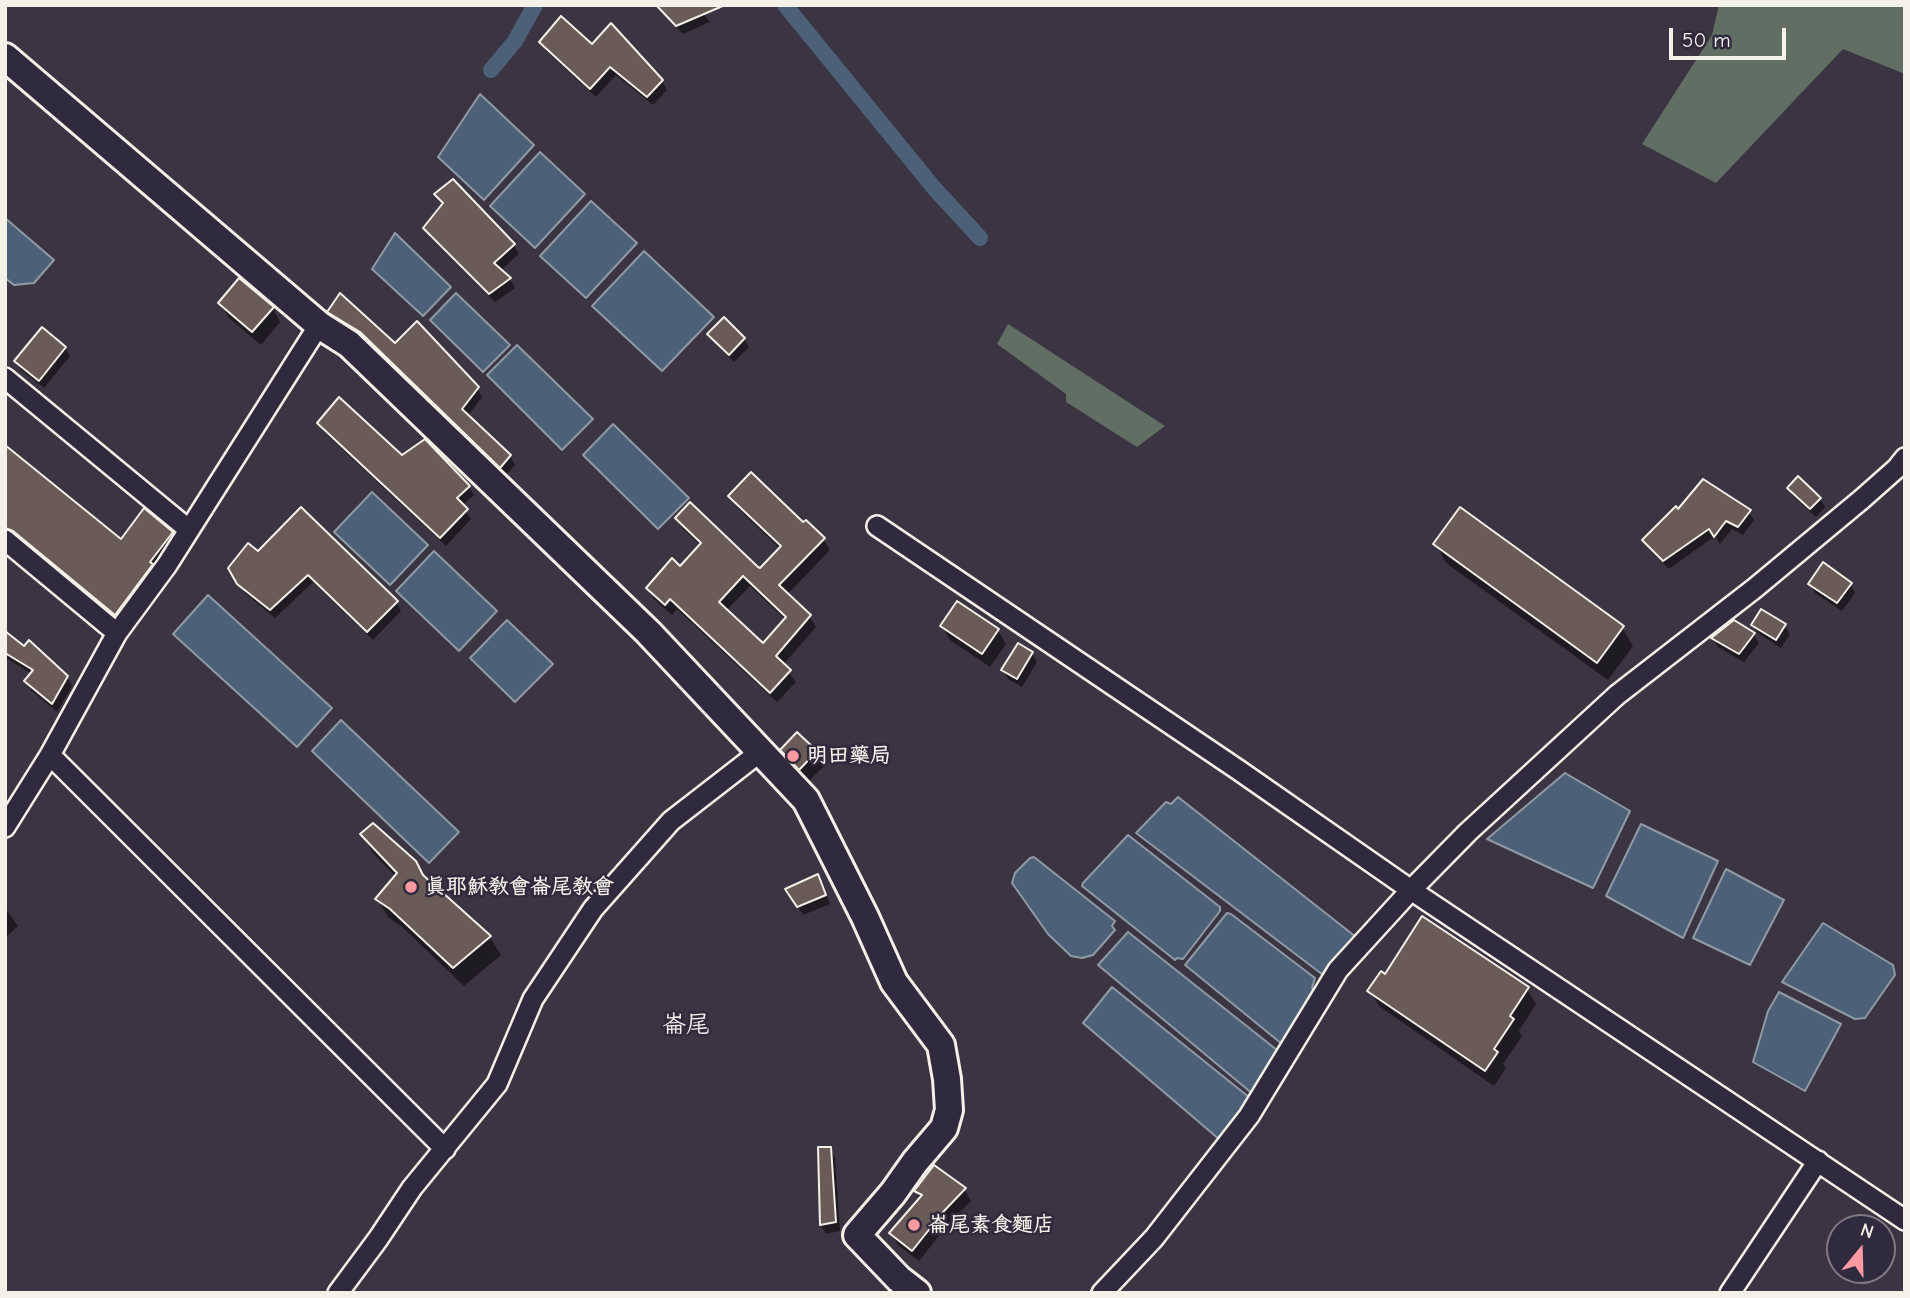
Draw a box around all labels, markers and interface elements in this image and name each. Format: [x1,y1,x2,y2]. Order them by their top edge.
scale bar [1672,14,1789,58]
text: 50 m [1682,28,1731,52]
place label: 明田藥局 [807,743,891,769]
marker: 明田藥局 [785,748,801,764]
place label: 真耶穌教會崙尾教會 [425,874,614,900]
marker: 真耶穌教會崙尾教會 [403,879,419,895]
district label: 崙尾 [662,1011,710,1039]
place label: 崙尾素食麵店 [928,1212,1054,1238]
north arrow [1826,1214,1896,1284]
marker: 崙尾素食麵店 [906,1217,922,1233]
text: N [1858,1219,1877,1243]

